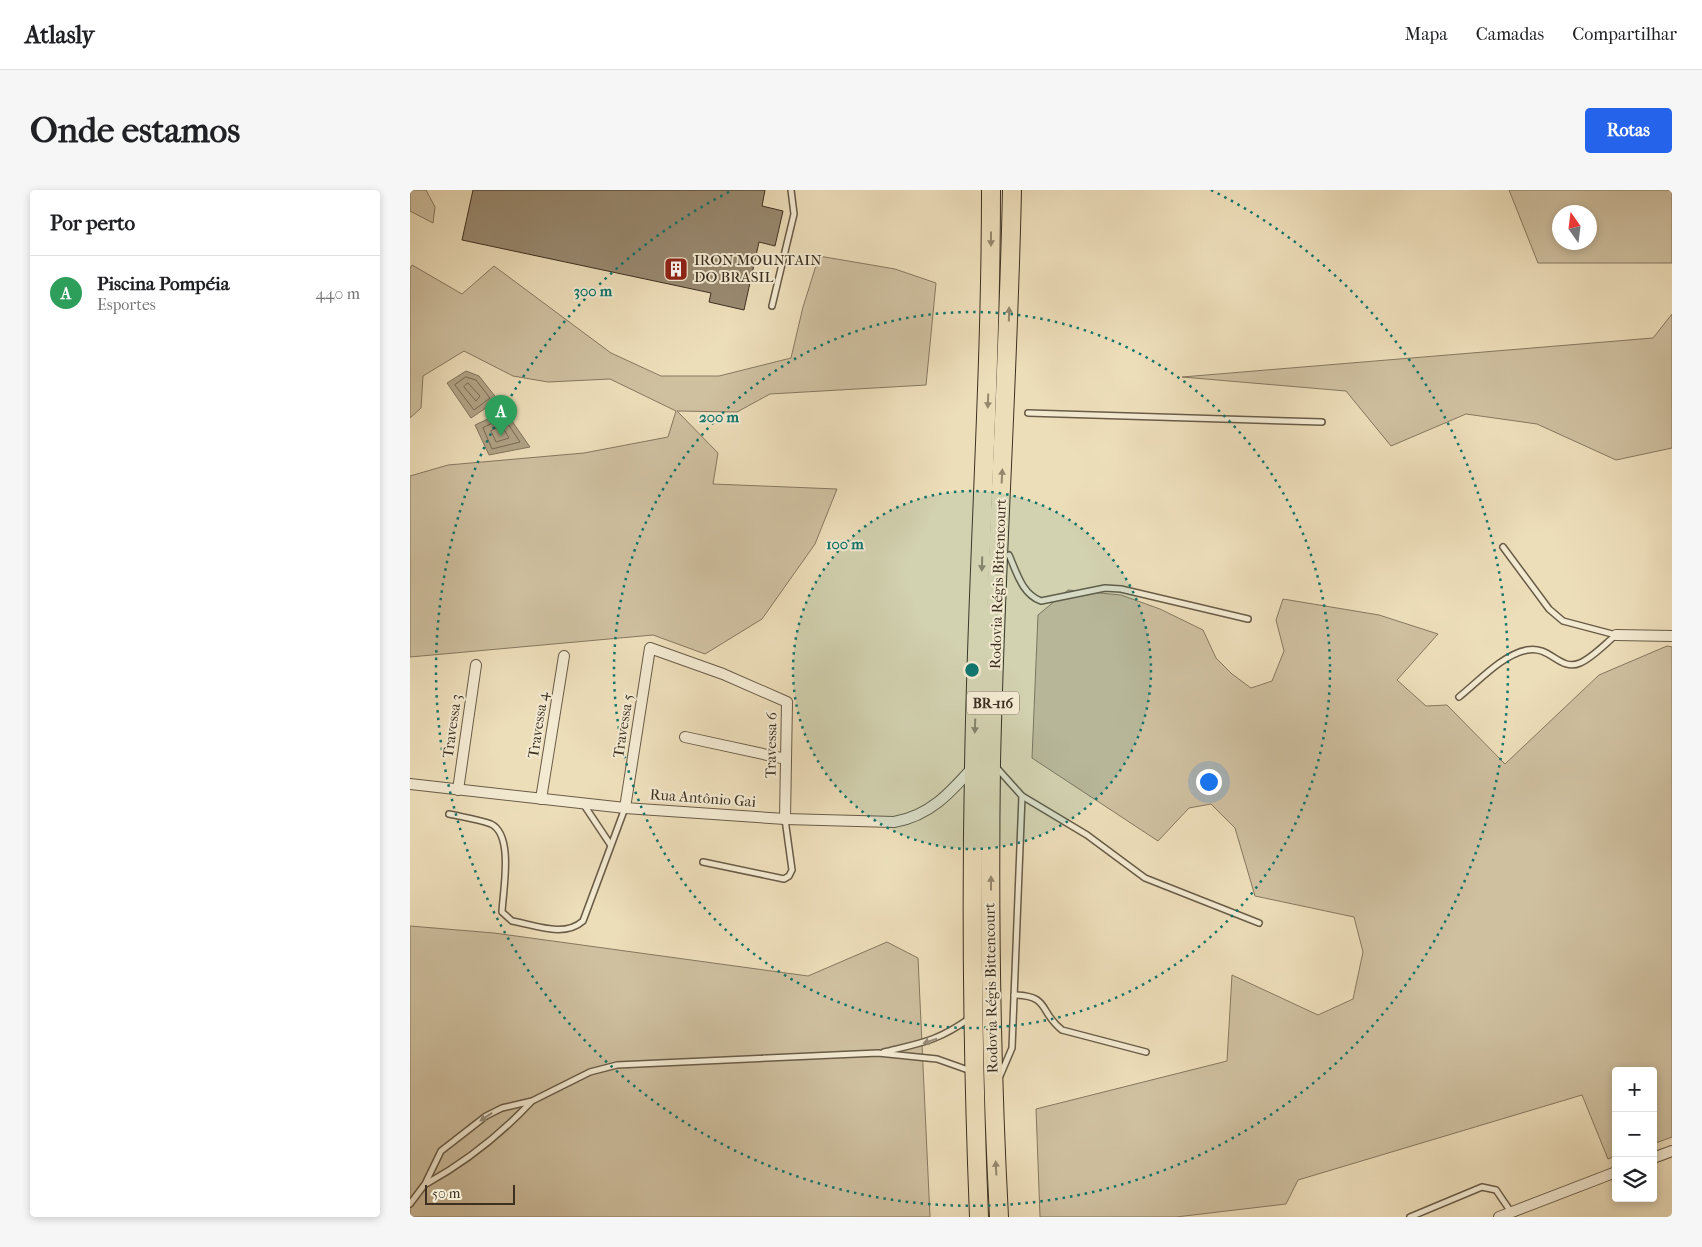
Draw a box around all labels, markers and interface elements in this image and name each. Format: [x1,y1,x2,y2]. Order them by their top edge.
text: Atlasly [25,21,94,49]
text: Mapa [1405,24,1448,45]
text: Camadas [1476,24,1544,45]
text: Compartilhar [1572,24,1677,45]
button: Rotas [1585,108,1672,153]
text: Onde estamos [30,110,240,151]
north arrow [1552,205,1597,250]
text: Por perto [50,211,135,235]
one-way arrow [987,231,995,247]
place label: IRON MOUNTAIN DO BRASIL [694,251,822,286]
building icon: IRON MOUNTAIN DO BRASIL [663,256,689,282]
text: Piscina Pompéia [97,273,229,295]
text: 300 m [574,282,613,300]
text: A [61,284,71,303]
text: 440 m [315,284,360,303]
text: Esportes [97,295,156,314]
one-way arrow [1005,306,1013,322]
one-way arrow [984,393,992,409]
pin: A [485,395,517,436]
text: 200 m [699,408,739,426]
one-way arrow [998,468,1006,484]
street label: Rodovia Régis Bittencourt [986,498,1010,670]
text: 100 m [826,535,864,553]
one-way arrow [977,556,985,572]
centre of rings [963,661,981,679]
street label: Travessa 4 [524,689,552,759]
road number: BR-116 [967,692,1019,714]
street label: Travessa 3 [439,693,465,759]
street label: Travessa 5 [609,693,637,759]
street label: Travessa 6 [761,711,781,778]
one-way arrow [971,718,979,734]
your location [1196,769,1222,795]
street label: Rua Antônio Gai [649,785,757,811]
one-way arrow [987,875,995,891]
street label: Rodovia Régis Bittencourt [981,902,1001,1073]
one-way arrow [922,1037,937,1045]
map controls [1612,1067,1657,1202]
button: + [1612,1067,1657,1112]
one-way arrow [480,1112,493,1122]
button: − [1612,1112,1657,1157]
button: layers [1612,1157,1657,1202]
one-way arrow [992,1160,1000,1176]
scale bar [425,1182,515,1205]
text: 50 m [432,1185,460,1202]

